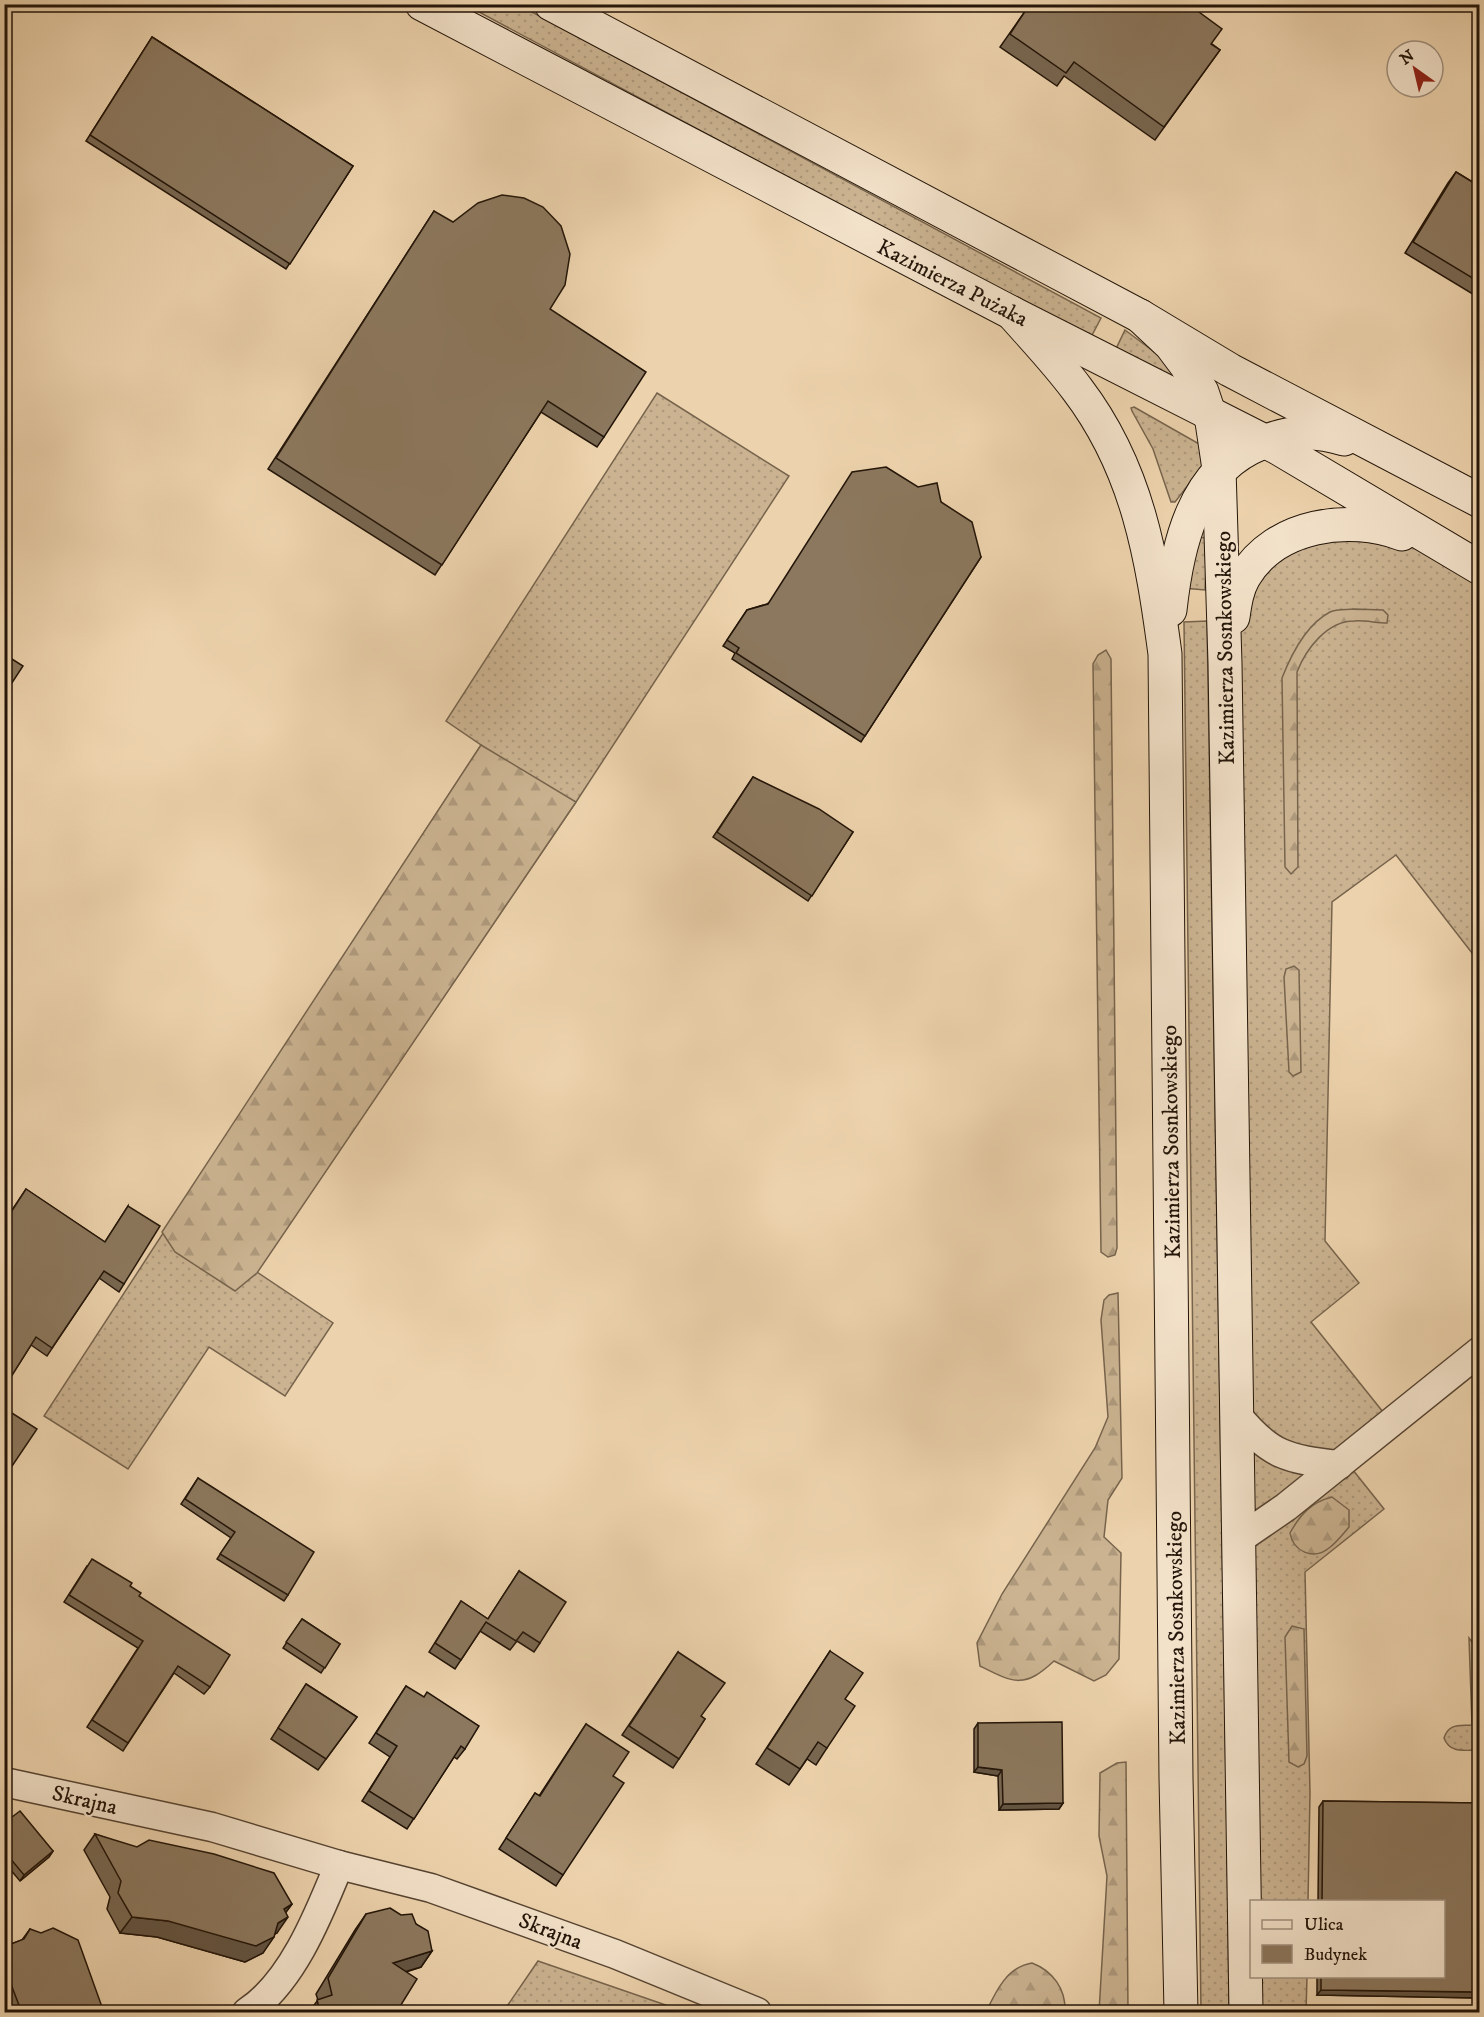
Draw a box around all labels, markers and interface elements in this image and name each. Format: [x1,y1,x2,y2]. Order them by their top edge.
north arrow [1385,39,1445,99]
text: N [1396,45,1418,69]
street label: Kazimierza Pużaka [872,234,1033,333]
street label: Kazimierza Sosnkowskiego [1210,531,1241,765]
street label: Kazimierza Sosnkowskiego [1156,1025,1187,1259]
street label: Kazimierza Sosnkowskiego [1161,1511,1192,1745]
street label: Skrajna [49,1780,121,1821]
legend [1250,1900,1445,1978]
street label: Skrajna [515,1907,587,1956]
text: Ulica [1304,1914,1344,1936]
text: Budynek [1304,1944,1367,1966]

